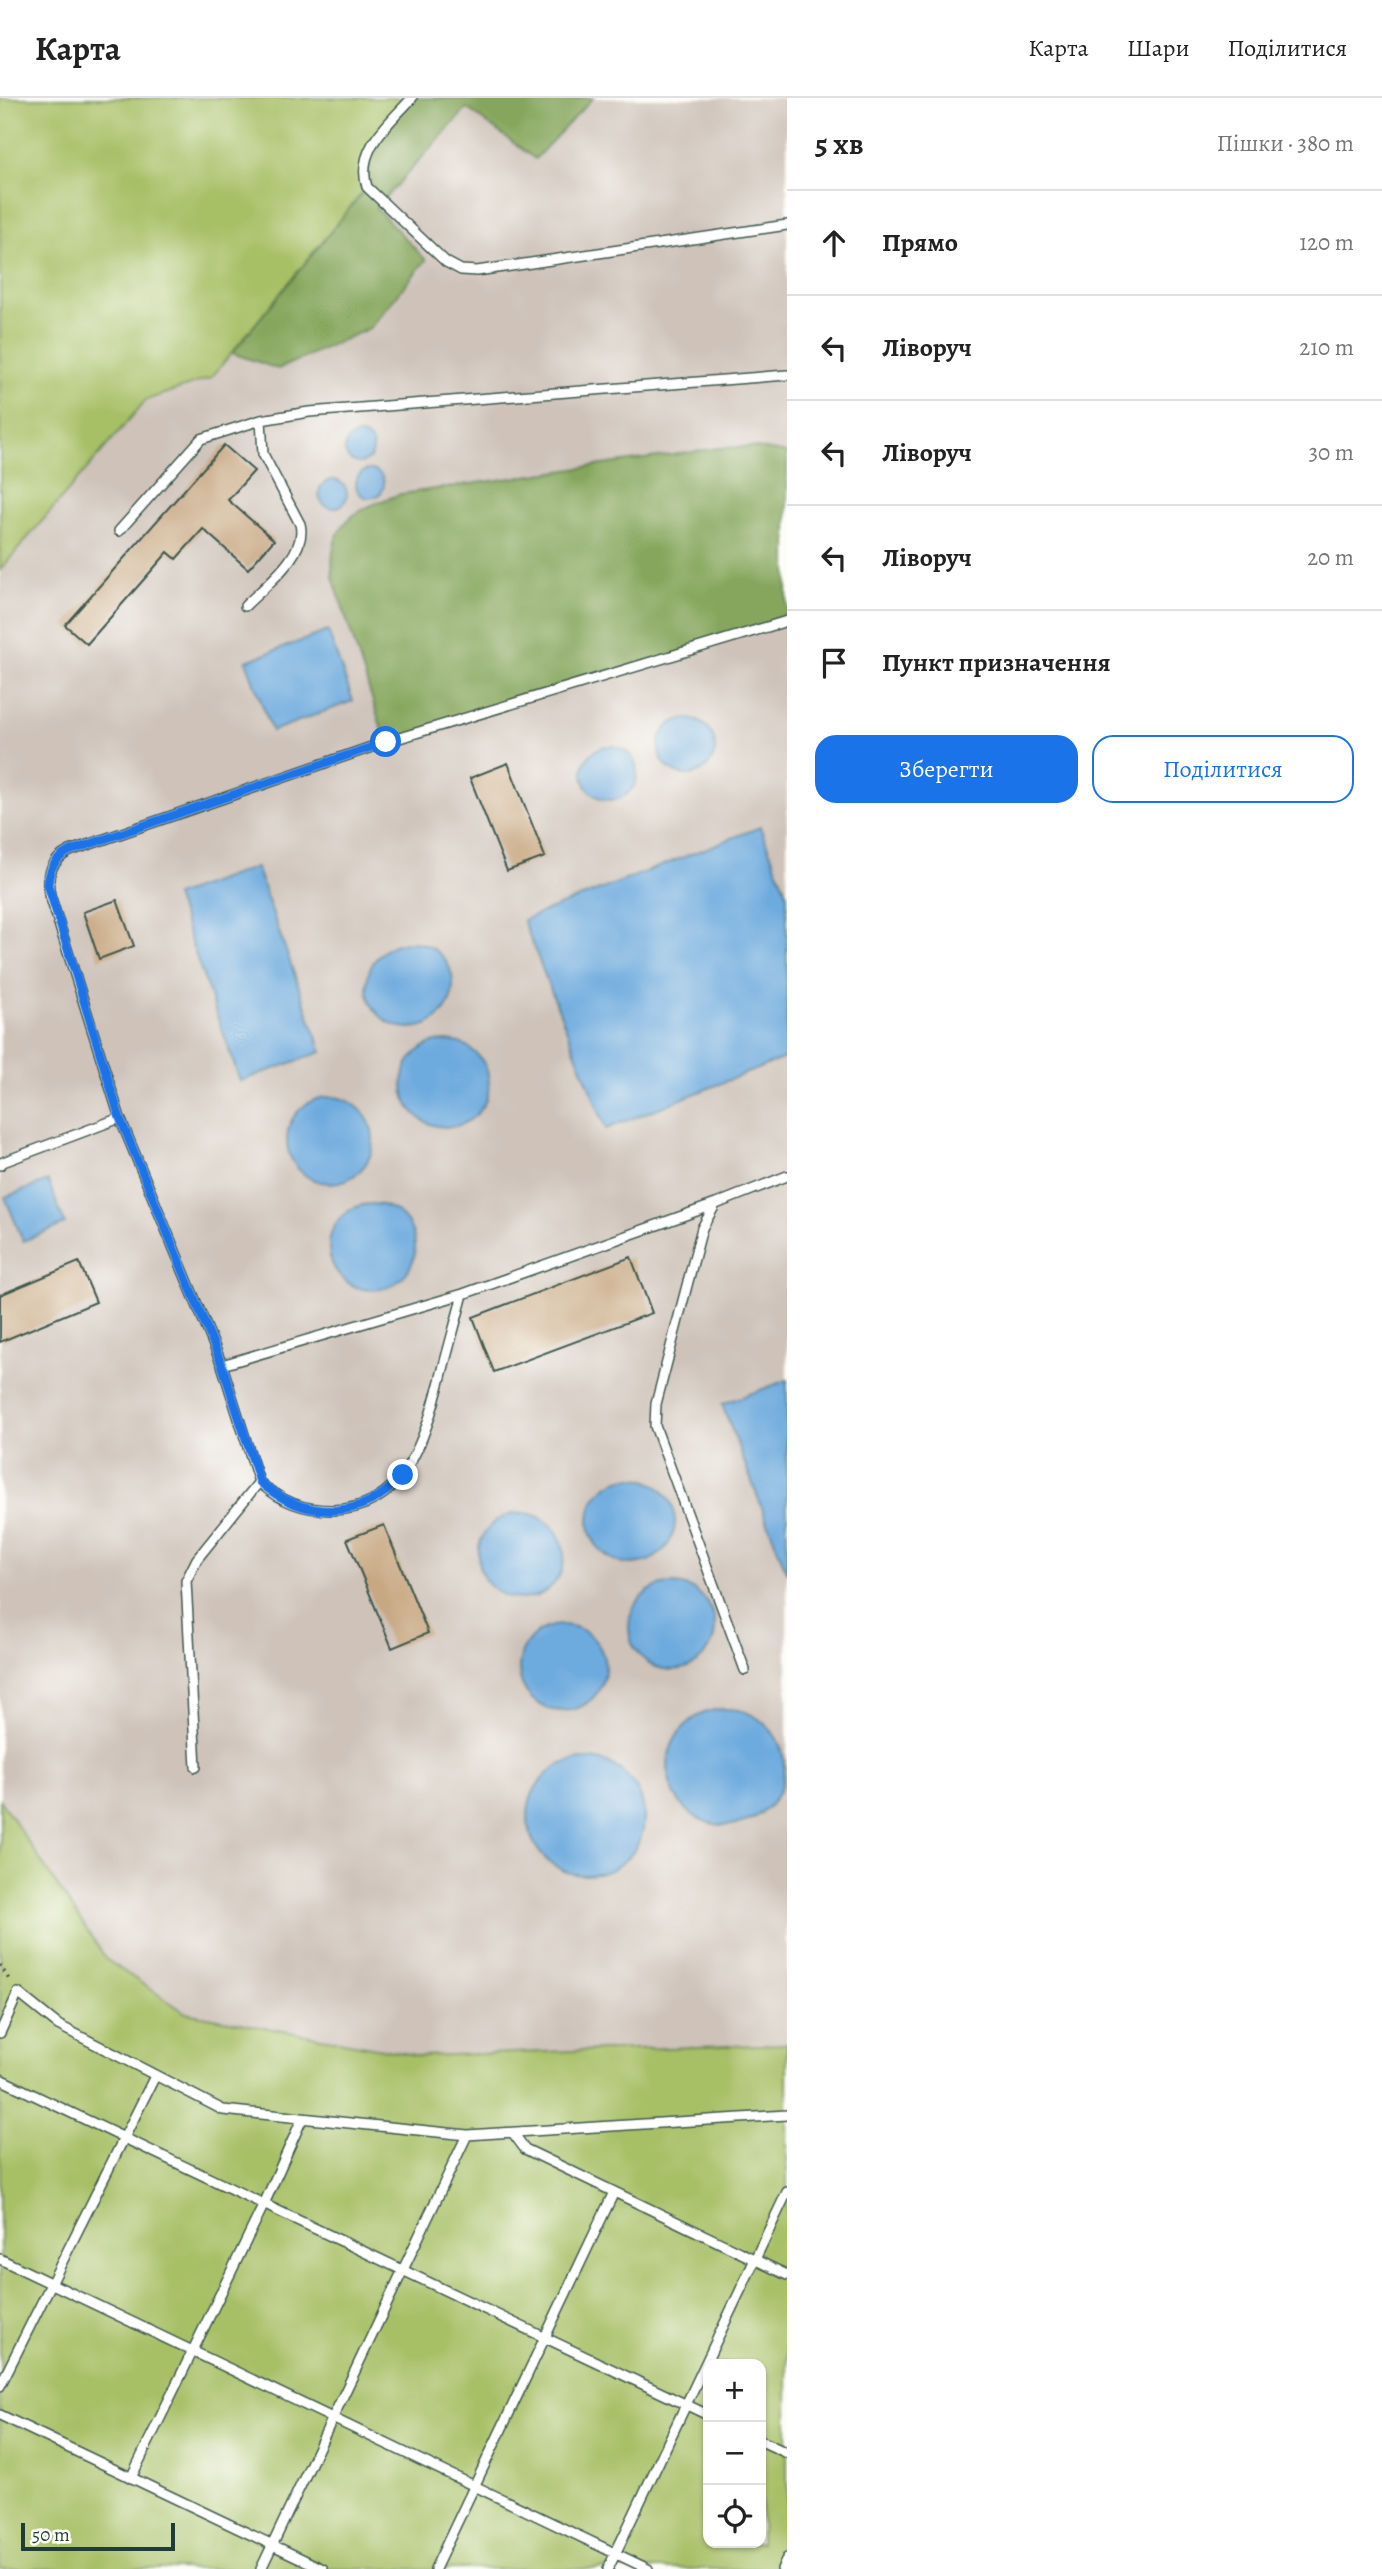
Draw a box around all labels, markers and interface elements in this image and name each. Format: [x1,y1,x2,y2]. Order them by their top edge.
text: Карта [35,26,121,71]
text: Карта [1028,32,1089,64]
text: Шари [1127,32,1190,64]
text: Поділитися [1228,32,1347,64]
text: 5 хв [815,124,864,164]
text: Пішки · 380 m [1217,128,1354,159]
icon: ahead [815,224,853,262]
text: Прямо [882,225,958,260]
text: 120 m [1299,227,1354,258]
icon: left [815,329,853,367]
text: Ліворуч [882,330,972,365]
text: 210 m [1299,332,1354,363]
icon: left [815,434,853,472]
text: Ліворуч [882,435,972,470]
text: 30 m [1308,437,1354,468]
icon: left [815,539,853,577]
text: Ліворуч [882,540,972,575]
text: 20 m [1307,542,1354,573]
icon: arrive [815,644,853,682]
text: Пункт призначення [882,645,1111,680]
route start [370,726,401,757]
button: Зберегти [815,735,1078,803]
button: Поділитися [1092,735,1354,803]
route end [387,1459,418,1490]
map controls [703,2359,766,2548]
button: + [703,2359,766,2422]
button: − [703,2422,766,2485]
button: locate [703,2485,766,2548]
scale bar [21,2520,175,2552]
text: 50 m [32,2522,70,2548]

